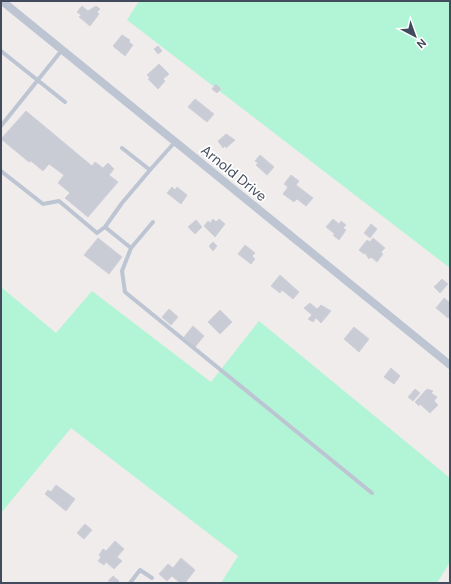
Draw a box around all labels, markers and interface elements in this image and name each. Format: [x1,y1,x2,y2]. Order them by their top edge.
north arrow [395,16,435,56]
text: N [414,36,429,51]
street label: Arnold Drive [197,141,271,205]

